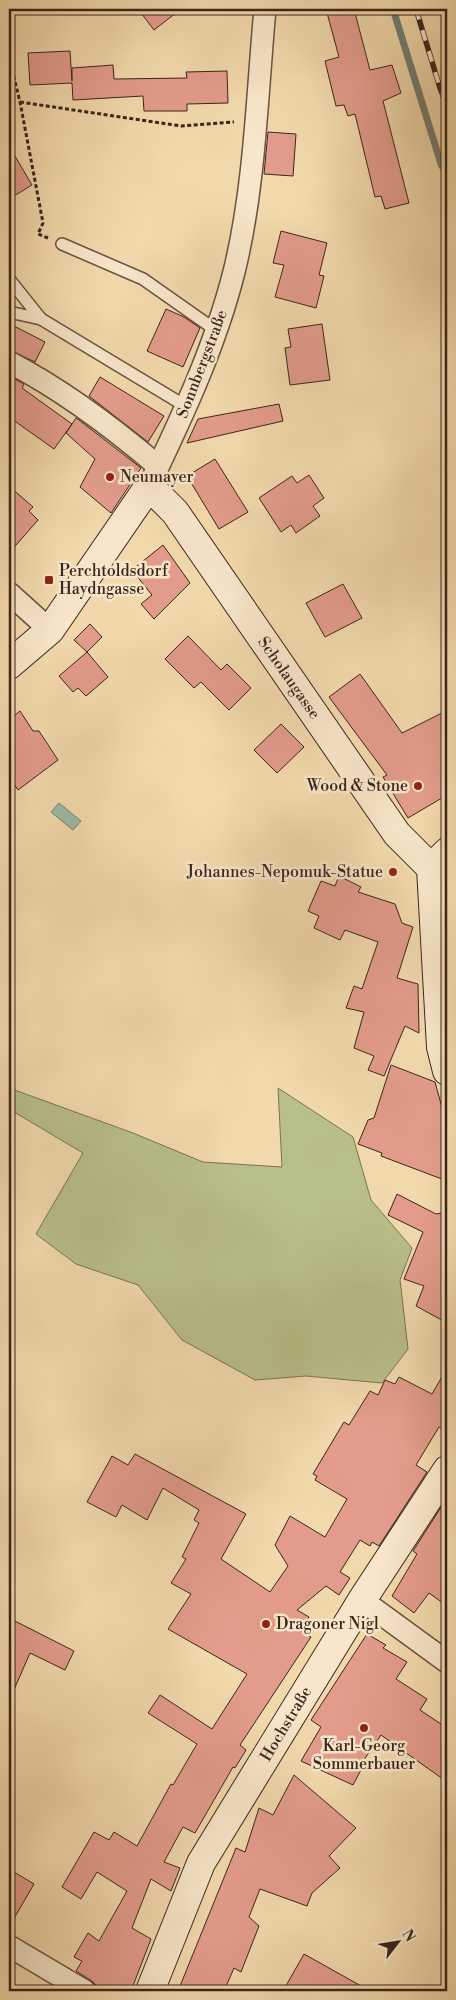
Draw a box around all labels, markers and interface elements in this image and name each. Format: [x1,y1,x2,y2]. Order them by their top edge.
street label: Sonnbergstraße [172,307,232,421]
place label: Neumayer [120,467,193,487]
marker: Neumayer [104,471,116,483]
place label: Perchtoldsdorf Haydngasse [59,561,169,599]
marker: Perchtoldsdorf Haydngasse [43,574,55,586]
street label: Scholaugasse [253,633,325,723]
place label: Wood & Stone [306,776,408,796]
marker: Wood & Stone [412,780,424,792]
place label: Johannes-Nepomuk-Statue [186,862,383,882]
marker: Johannes-Nepomuk-Statue [387,866,399,878]
place label: Dragoner Nigl [276,1614,379,1634]
marker: Dragoner Nigl [260,1618,272,1630]
street label: Hochstraße [256,1683,316,1765]
marker: Karl-Georg Sommerbauer [358,1722,370,1734]
place label: Karl-Georg Sommerbauer [313,1736,415,1774]
north arrow [374,1918,424,1968]
text: N [398,1926,419,1945]

